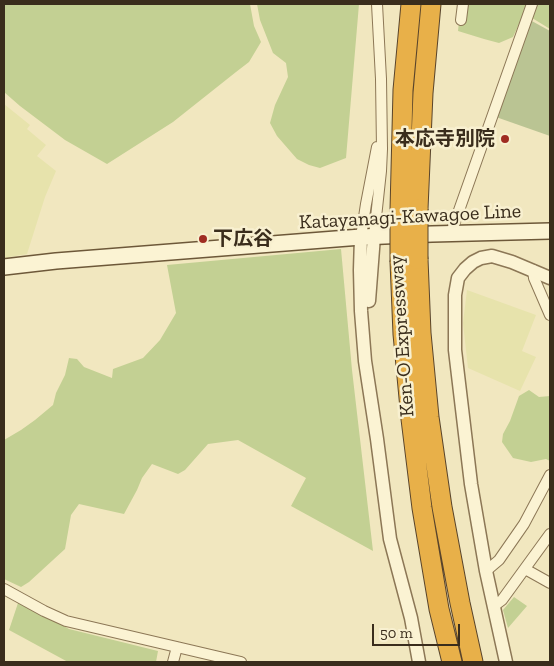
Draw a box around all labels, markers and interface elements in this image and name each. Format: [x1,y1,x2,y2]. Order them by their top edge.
place label: 本応寺別院 [395,127,495,151]
marker: 本応寺別院 [499,133,511,145]
street label: Katayanagi-Kawagoe Line [298,199,522,235]
place label: 下広谷 [213,227,273,251]
marker: 下広谷 [197,233,209,245]
street label: Ken-O Expressway [384,254,420,418]
scale bar [374,614,462,646]
text: 50 m [380,624,413,642]

